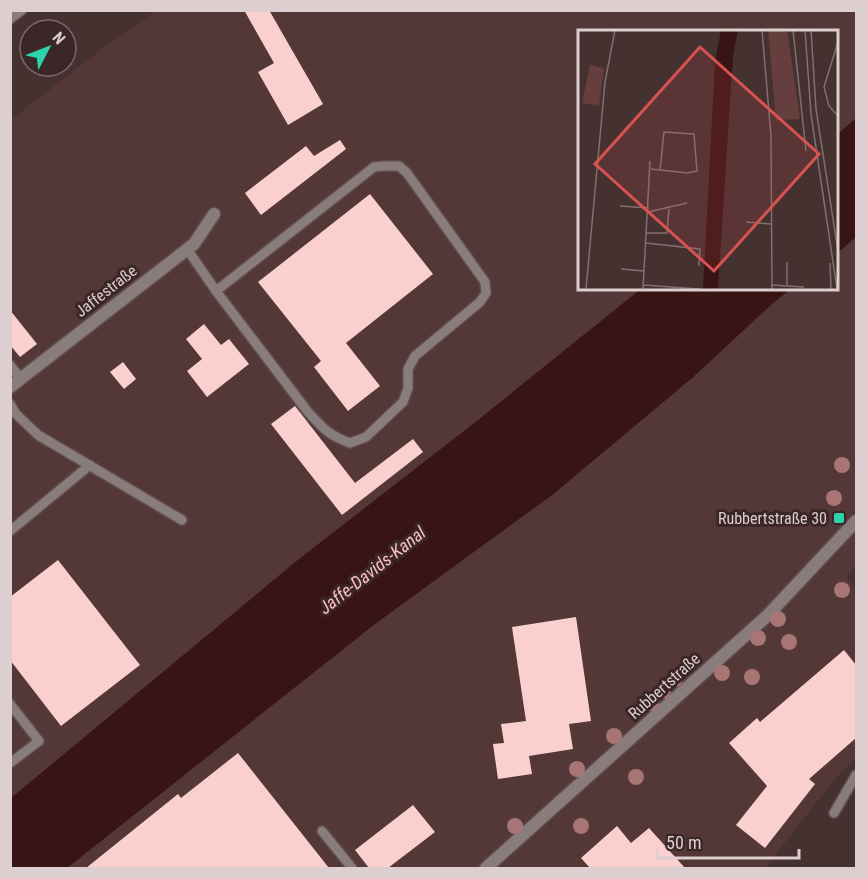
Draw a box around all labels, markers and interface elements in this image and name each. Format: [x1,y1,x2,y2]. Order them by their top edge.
north arrow [18,18,78,78]
text: N [48,28,69,48]
inset map [578,30,837,290]
street label: Jaffestraße [71,261,141,321]
place label: Rubbertstraße 30 [718,509,827,528]
marker: Rubbertstraße 30 [832,511,846,525]
water label: Jaffe-Davids-Kanal [314,521,430,618]
street label: Rubbertstraße [624,649,704,723]
scale bar [657,822,800,860]
text: 50 m [666,832,701,853]

